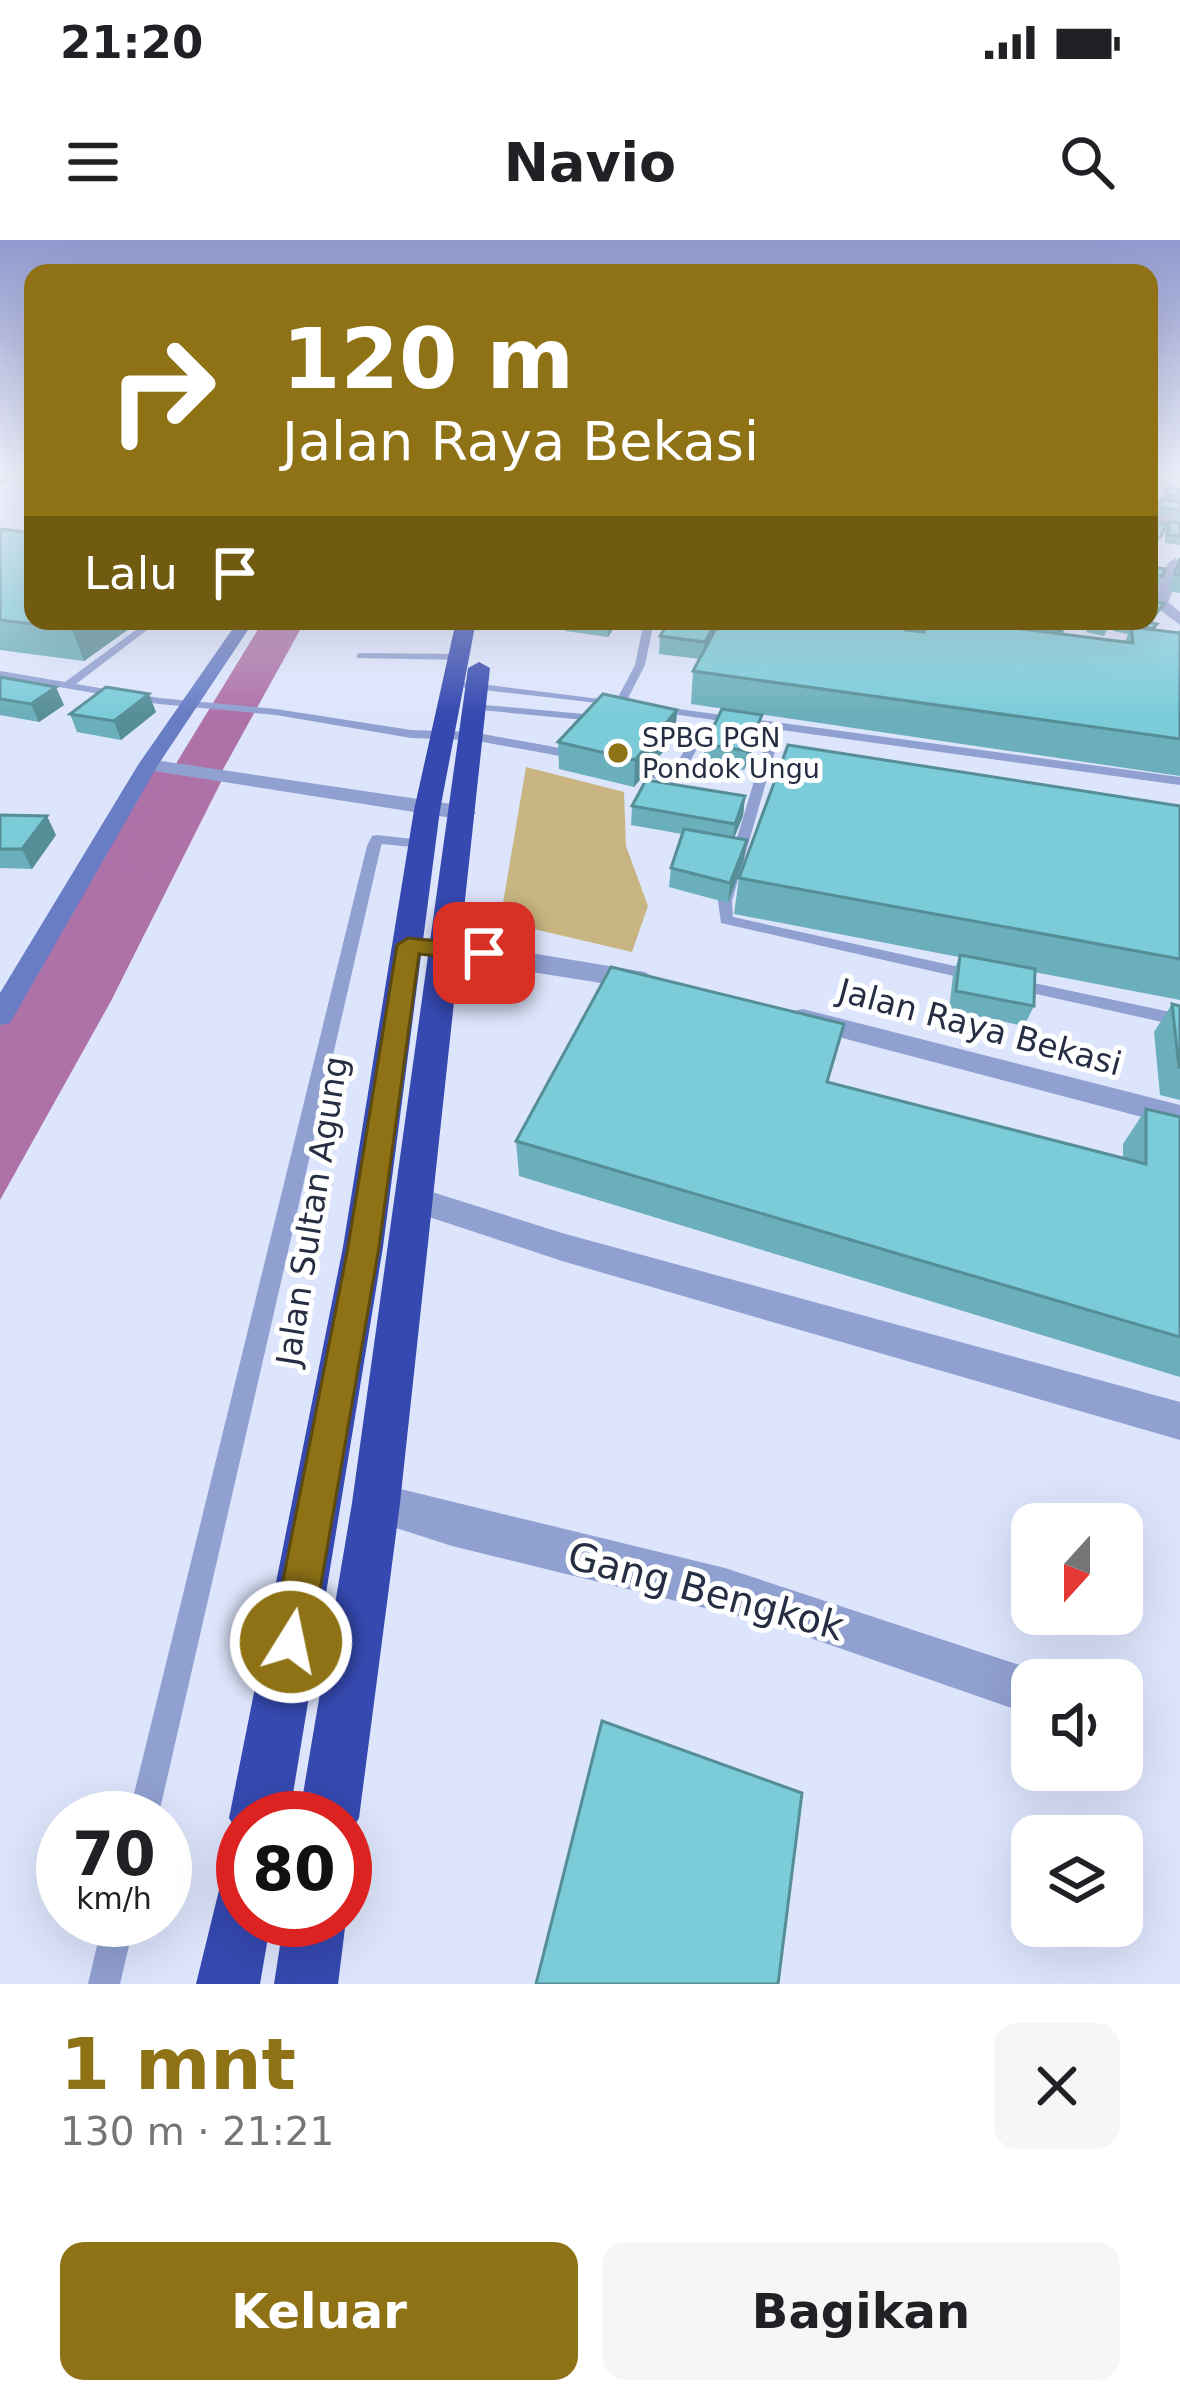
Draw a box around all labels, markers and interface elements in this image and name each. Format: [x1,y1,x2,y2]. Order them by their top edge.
text: 21:20 [60,16,203,69]
icon: menu [60,129,126,195]
icon: search [1054,129,1120,195]
text: Navio [504,131,676,194]
text: 120 m [282,310,574,408]
icon: right [84,312,240,468]
text: Jalan Raya Bekasi [282,410,759,473]
icon: arrive [202,540,268,606]
text: Lalu [84,547,178,600]
place label: SPBG PGN Pondok Ungu [642,722,820,784]
marker: SPBG PGN Pondok Ungu [605,740,631,766]
pin [433,902,535,1004]
icon: arrive [451,920,517,986]
street label: Jalan Raya Bekasi [832,970,1126,1084]
street label: Jalan Sultan Agung [268,1054,356,1370]
north arrow [1011,1503,1143,1635]
map controls [1011,1503,1143,1947]
street label: Gang Bengkok [563,1533,849,1650]
position arrow [228,1579,354,1705]
button: sound [1011,1659,1143,1791]
speed limit sign: 80 [216,1791,372,1947]
button: layers [1011,1815,1143,1947]
text: 70 [72,1819,156,1889]
text: km/h [76,1881,152,1916]
text: 1 mnt [60,2022,296,2106]
button: close [994,2023,1120,2149]
text: 130 m · 21:21 [60,2109,334,2154]
button: Keluar [60,2242,578,2380]
button: Bagikan [602,2242,1120,2380]

